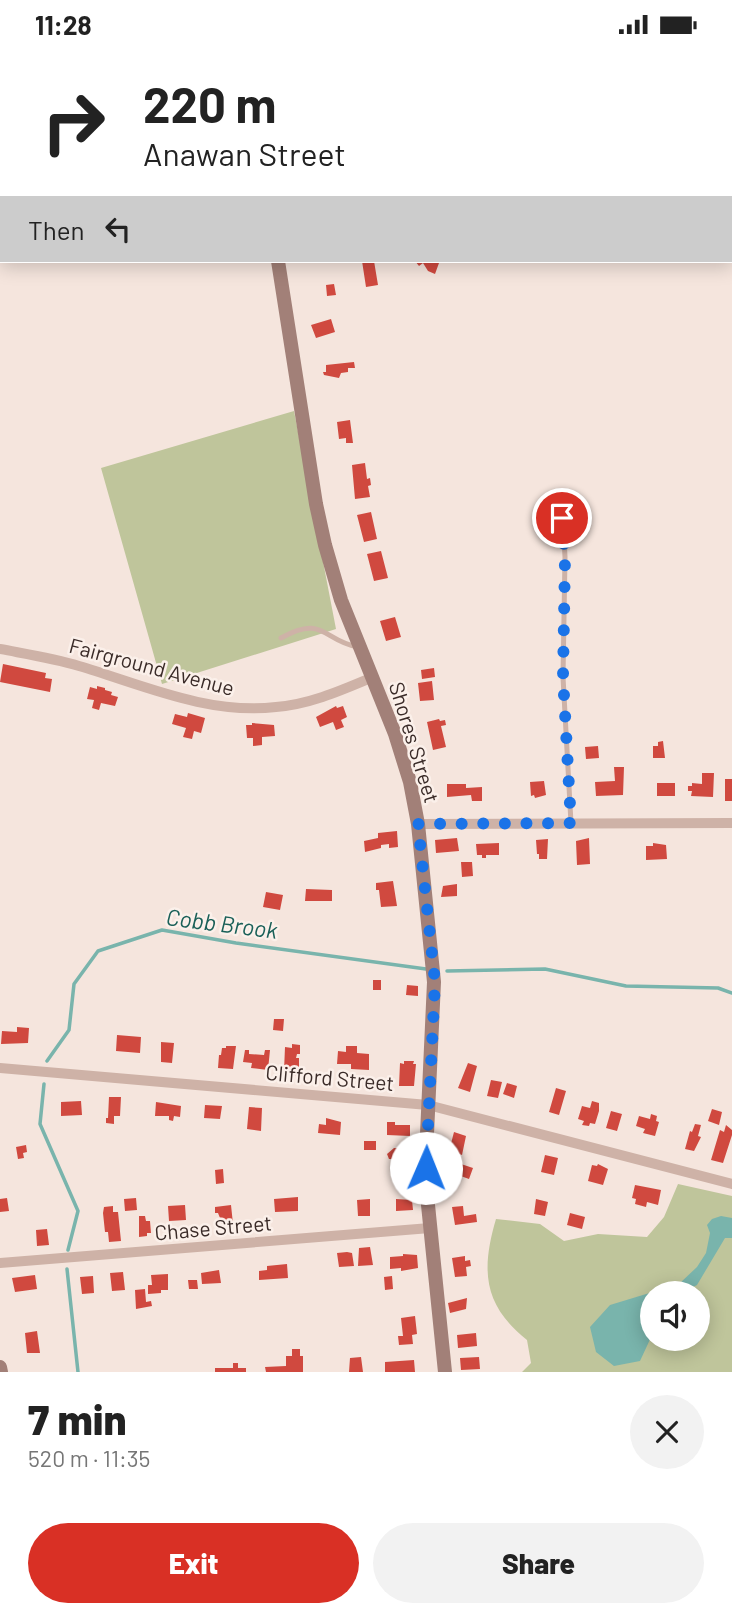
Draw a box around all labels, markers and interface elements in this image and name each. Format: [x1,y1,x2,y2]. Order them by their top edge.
text: 11:28 [35,9,92,40]
text: 220 m [143,74,277,133]
icon: right [28,77,119,168]
text: Anawan Street [143,134,346,172]
icon: left [99,210,137,248]
text: Then [28,214,85,245]
pin [532,488,592,548]
icon: arrive [543,499,581,537]
street label: Fairground Avenue [67,632,237,700]
street label: Shores Street [385,679,445,805]
water label: Cobb Brook [165,902,279,944]
street label: Clifford Street [265,1059,395,1095]
position arrow [389,1131,463,1205]
street label: Chase Street [153,1209,273,1245]
map controls [640,1281,710,1351]
button: sound [640,1281,710,1351]
text: 7 min [28,1393,127,1443]
button: close [630,1395,704,1469]
text: 520 m · 11:35 [28,1444,150,1472]
button: Exit [28,1523,359,1603]
button: Share [373,1523,704,1603]

